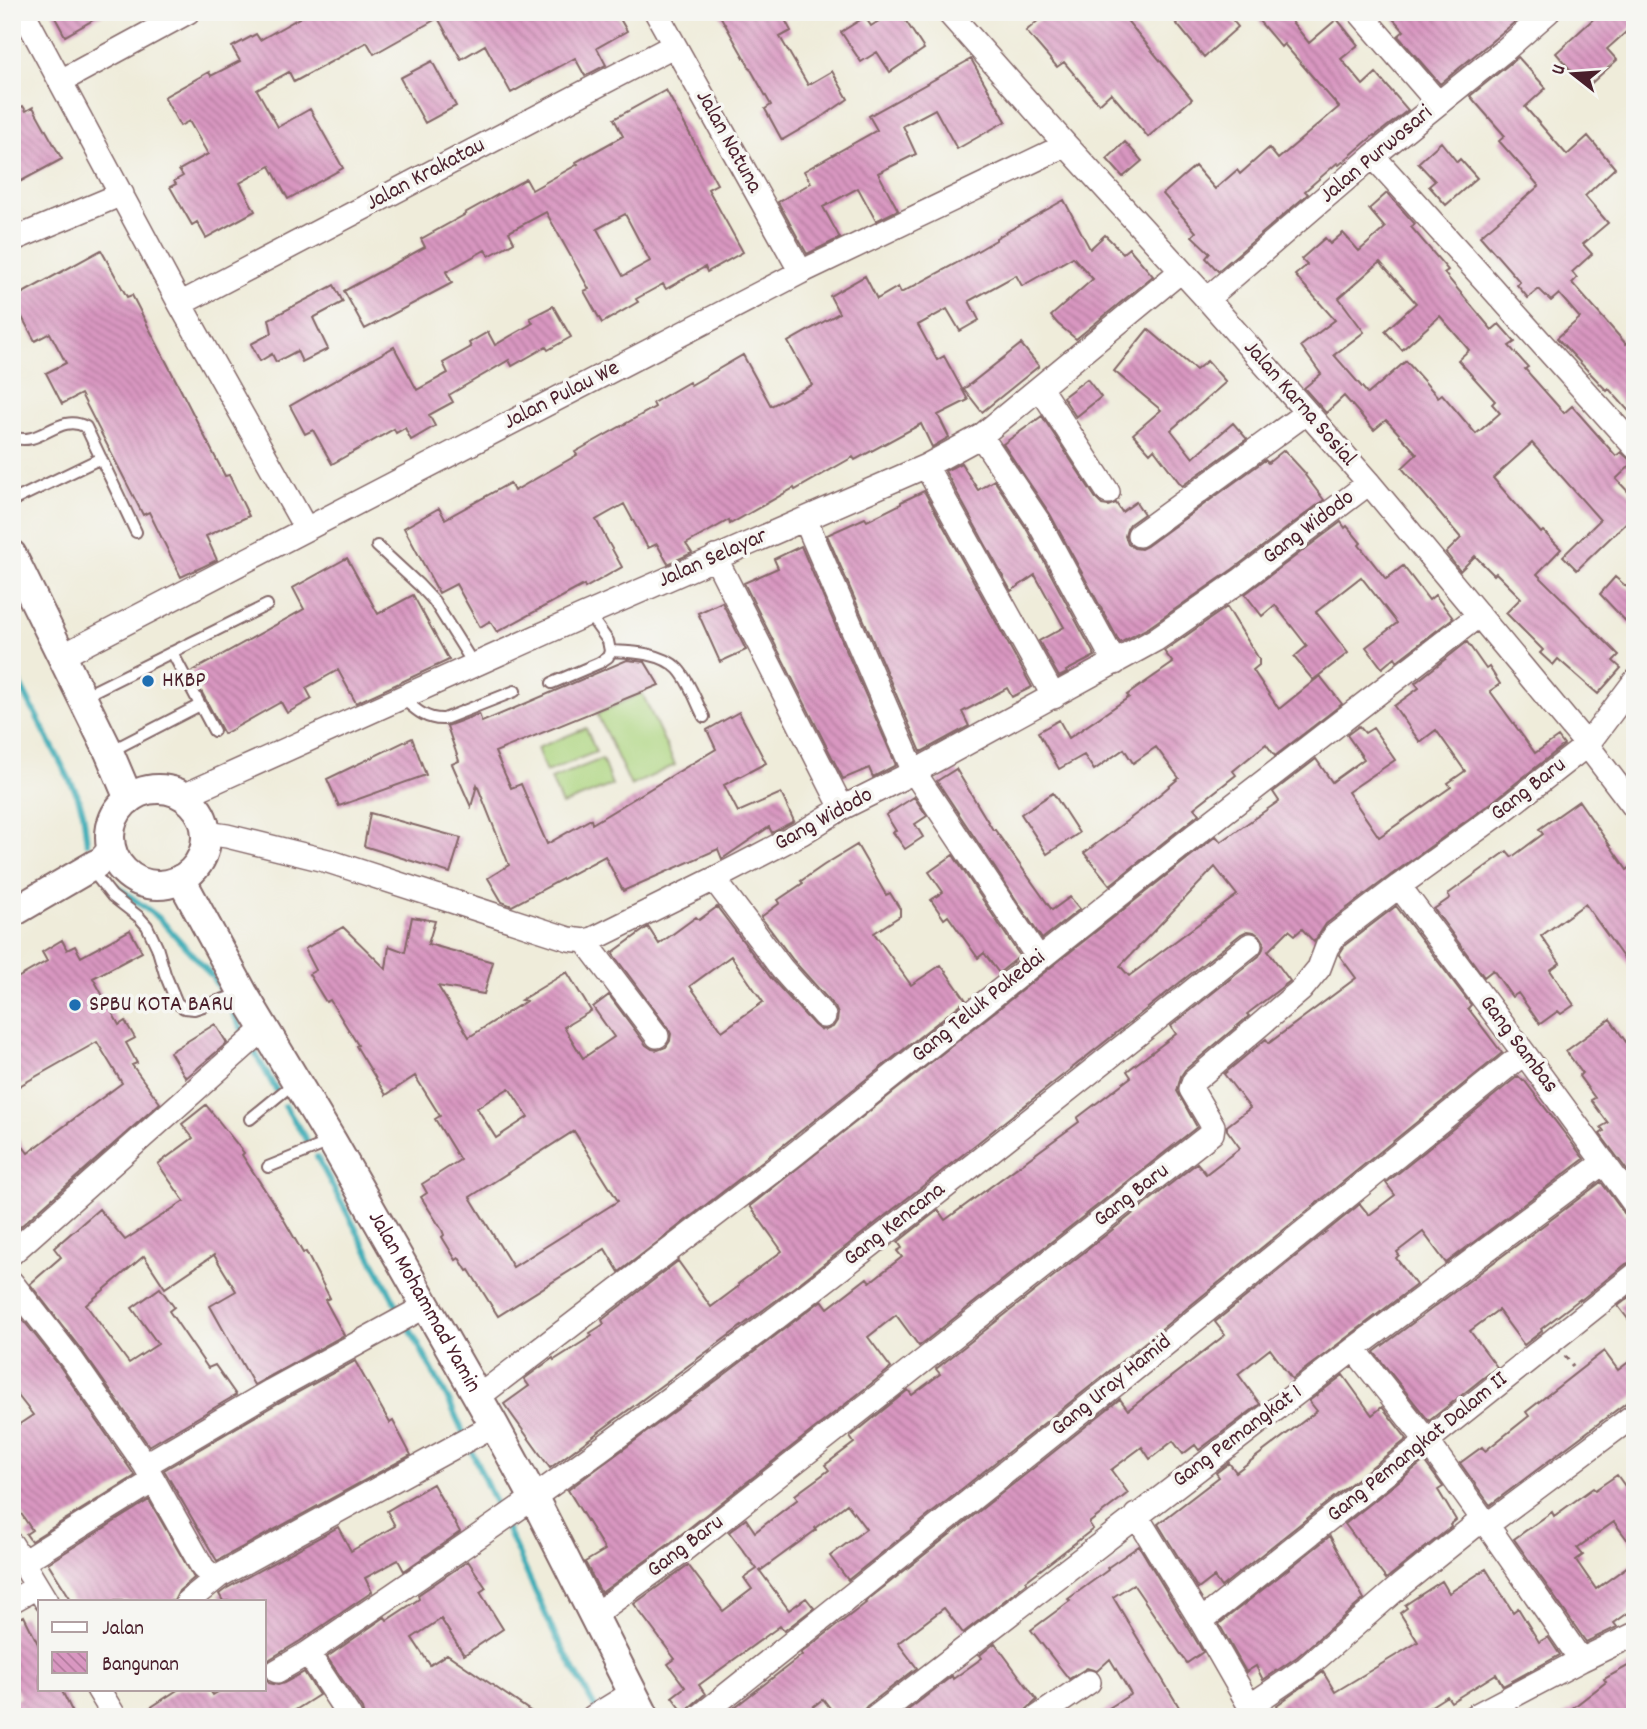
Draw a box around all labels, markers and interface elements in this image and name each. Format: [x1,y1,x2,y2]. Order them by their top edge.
north arrow [1538,38,1608,108]
text: U [1546,62,1574,78]
street label: Jalan Natuna [686,84,770,201]
street label: Jalan Purwosari [1313,98,1441,212]
street label: Jalan Krakatau [361,130,491,220]
street label: Jalan Karna Sosial [1235,333,1364,475]
street label: Jalan Pulau We [498,353,626,439]
street label: Gang Widodo [1256,482,1362,574]
street label: Jalan Selayar [653,520,773,598]
place label: HKBP [162,665,206,698]
marker: HKBP [140,673,156,689]
street label: Gang Baru [1484,750,1574,830]
street label: Gang Widodo [769,779,879,861]
street label: Gang Teluk Pakedai [905,942,1053,1072]
place label: SPBU KOTA BARU [89,989,233,1022]
street label: Gang Sambas [1470,989,1566,1101]
marker: SPBU KOTA BARU [67,997,83,1013]
street label: Gang Baru [1087,1156,1177,1236]
street label: Gang Kencana [837,1174,954,1275]
street label: Jalan Mohammad Yamin [359,1205,489,1399]
street label: Gang Uray Hamid [1045,1327,1179,1445]
street label: Gang Pemangkat Dalam II [1320,1365,1516,1531]
street label: Gang Pemangkat 1 [1166,1377,1310,1497]
street label: Gang Baru [641,1507,731,1587]
legend [38,1600,266,1690]
text: Jalan [102,1615,144,1645]
text: Bangunan [102,1651,179,1681]

